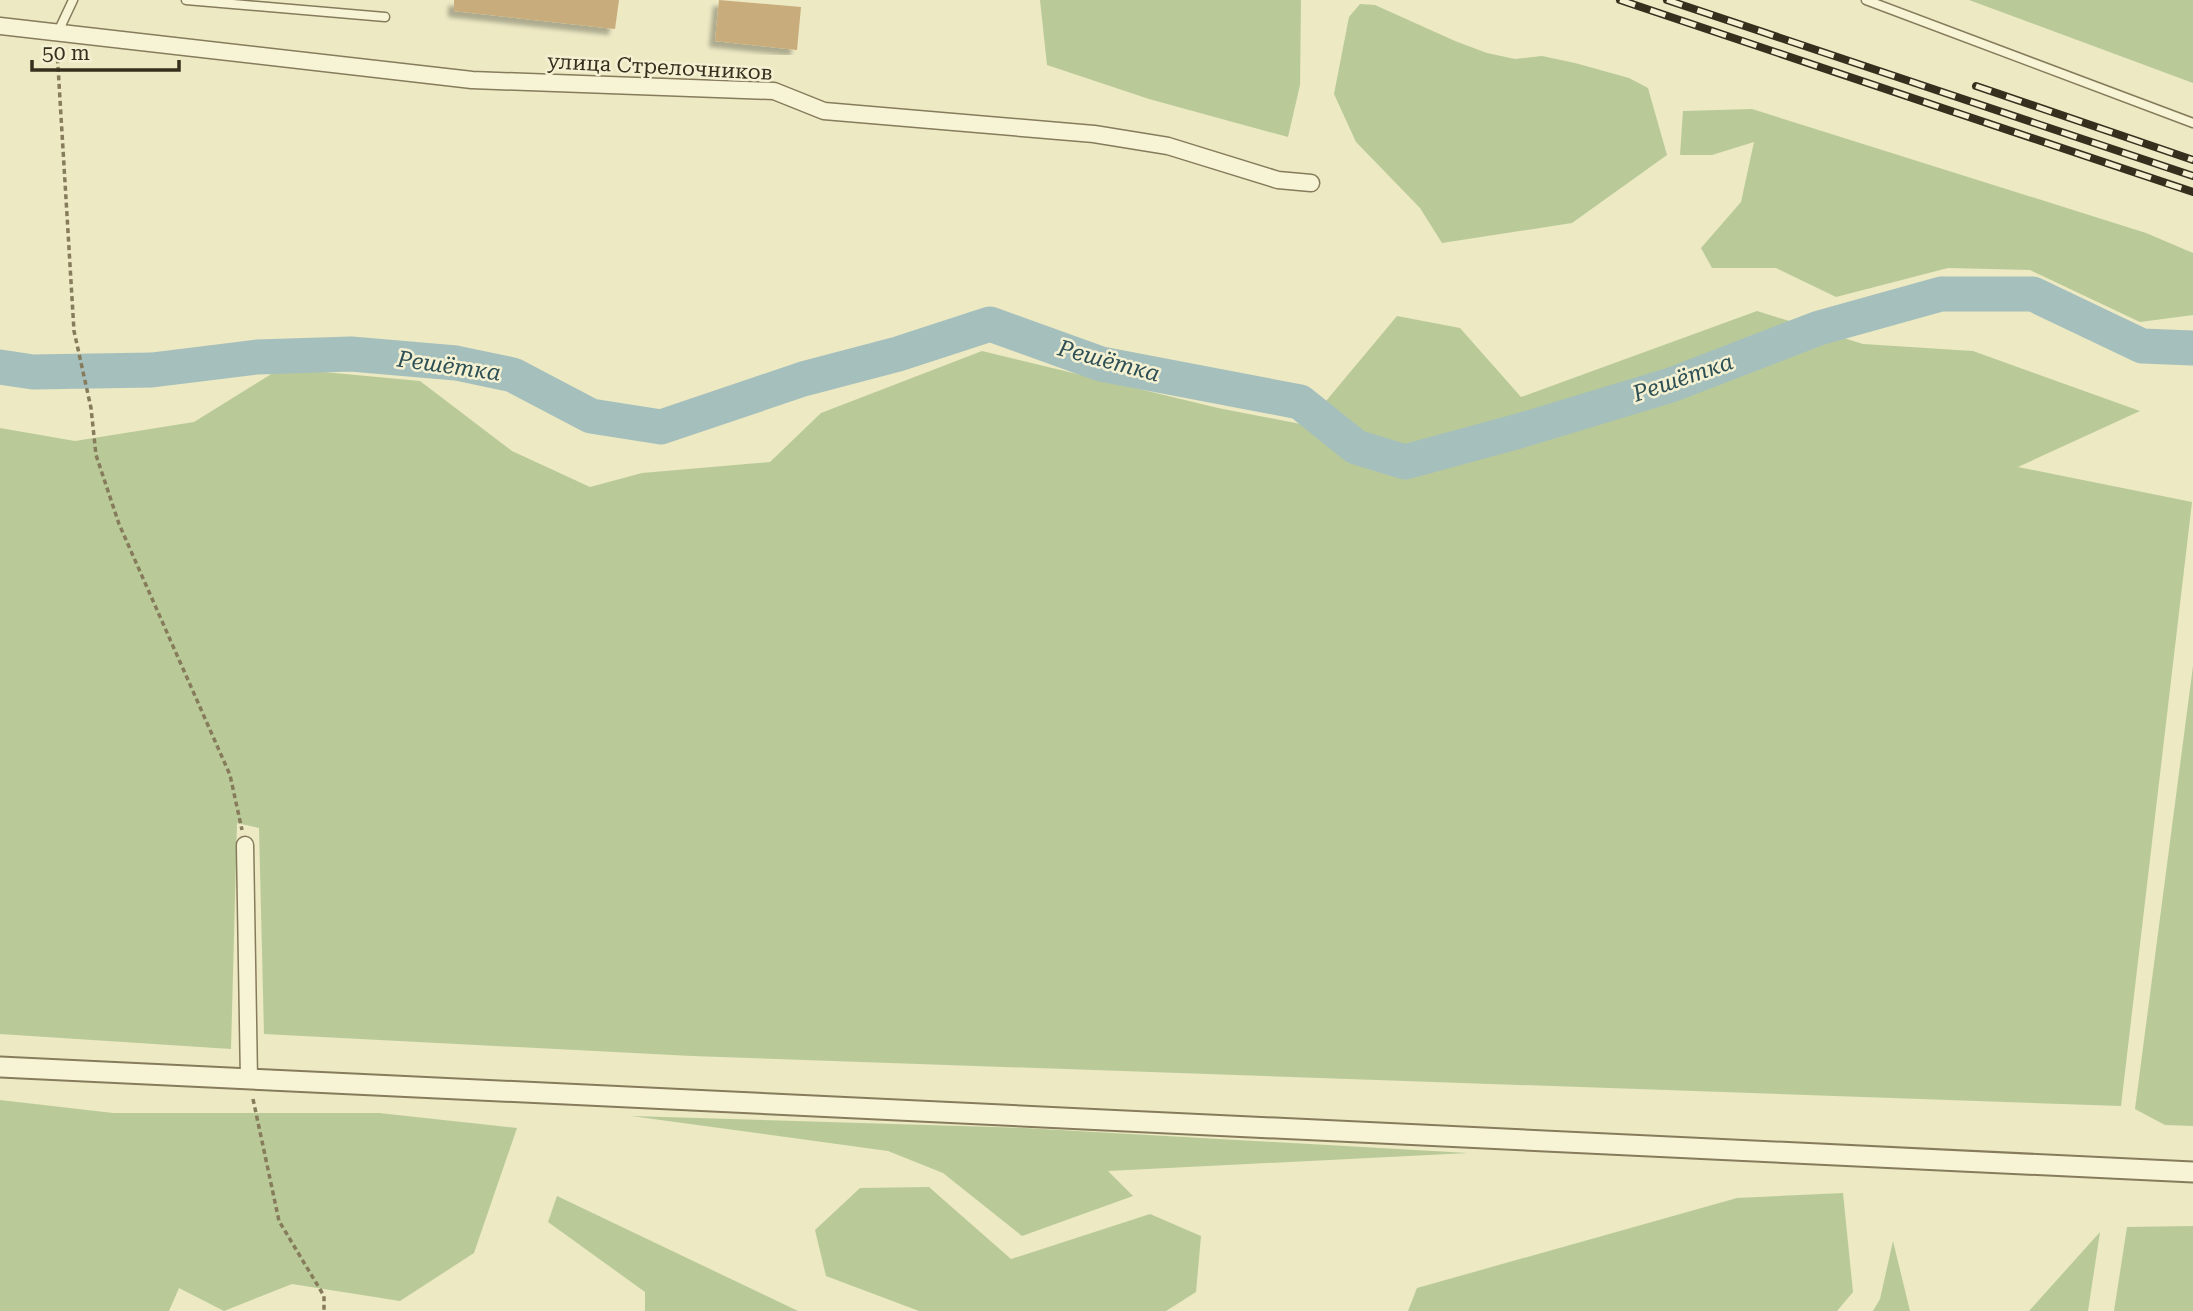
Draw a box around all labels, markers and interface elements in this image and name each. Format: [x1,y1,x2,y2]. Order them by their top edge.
scale bar [32,28,178,72]
text: 50 m [42,41,90,65]
street label: улица Стрелочников [547,49,773,85]
water label: Решётка [1054,334,1163,388]
water label: Решётка [394,345,503,387]
water label: Решётка [1628,348,1737,408]

